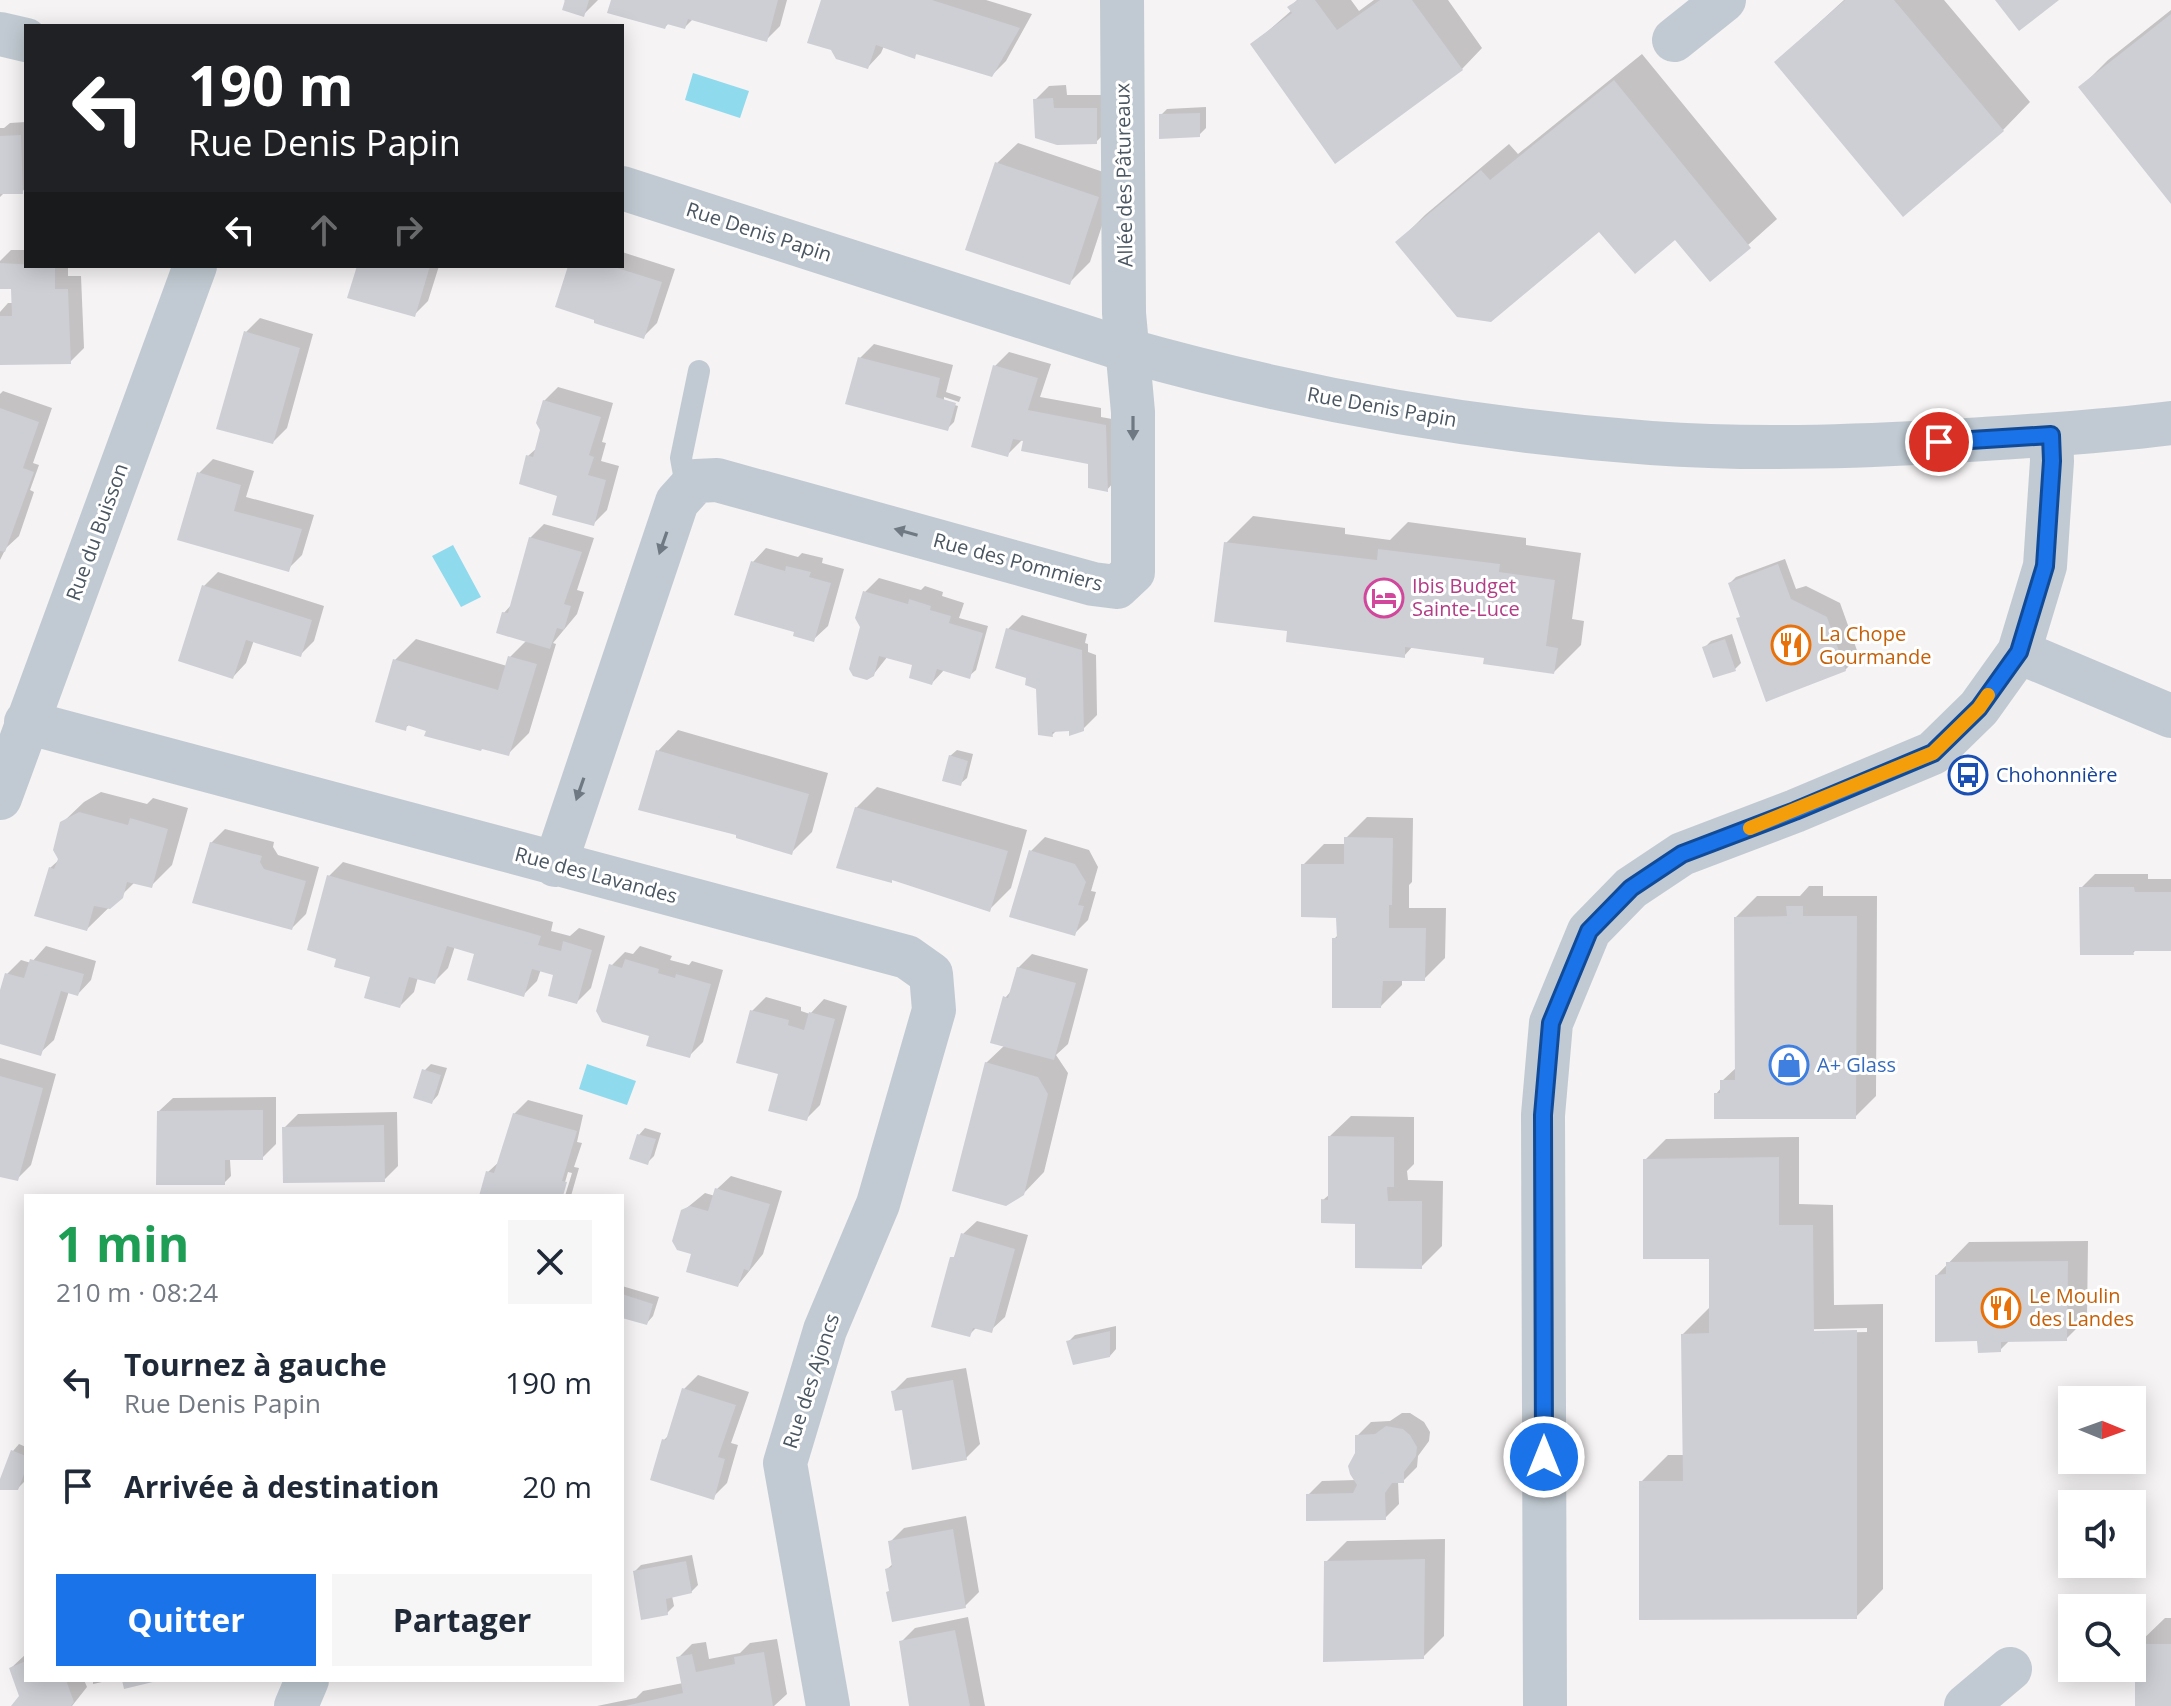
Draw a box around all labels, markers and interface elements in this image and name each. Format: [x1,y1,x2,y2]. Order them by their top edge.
text: 190 m [188,46,354,122]
icon: left [56,56,160,160]
street label: Allée des Pâtureaux [1108,82,1139,267]
text: Rue Denis Papin [188,118,461,167]
street label: Rue Denis Papin [683,195,835,268]
icon: left [218,208,262,252]
icon: ahead [302,208,346,252]
icon: right [386,208,430,252]
street label: Rue Denis Papin [1305,380,1459,433]
pin [1905,408,1973,476]
one-way arrow [1127,416,1139,441]
icon: arrive [1917,420,1961,464]
street label: Rue du Buisson [59,459,134,604]
one-way arrow [893,525,917,538]
street label: Rue des Pommiers [930,526,1106,597]
one-way arrow [657,531,669,555]
place label: Ibis Budget Sainte-Luce [1412,572,1520,622]
hotel icon: Ibis Budget Sainte-Luce [1363,577,1405,619]
place label: La Chope Gourmande [1819,620,1931,670]
restaurant icon: La Chope Gourmande [1770,624,1812,666]
bus stop icon: Chohonnière [1947,754,1989,796]
place label: Chohonnière [1996,761,2117,788]
one-way arrow [574,777,586,801]
street label: Rue des Lavandes [512,840,680,909]
shop icon: A+ Glass [1768,1044,1810,1086]
place label: A+ Glass [1817,1051,1896,1078]
text: 1 min [56,1211,189,1276]
button: close [508,1220,592,1304]
text: 210 m · 08:24 [56,1274,218,1310]
place label: Le Moulin des Landes [2029,1282,2134,1332]
restaurant icon: Le Moulin des Landes [1980,1287,2022,1329]
street label: Rue des Ajoncs [776,1310,845,1452]
text: Tournez à gauche [124,1344,387,1385]
icon: left [56,1360,100,1404]
text: 190 m [505,1362,592,1403]
text: Rue Denis Papin [124,1385,321,1421]
north arrow [2058,1386,2146,1474]
map controls [2058,1386,2146,1682]
position arrow [1502,1415,1586,1499]
icon: arrive [56,1464,100,1508]
text: Arrivée à destination [124,1466,439,1507]
text: 20 m [522,1466,592,1507]
button: sound [2058,1490,2146,1578]
button: Quitter [56,1574,316,1666]
button: Partager [332,1574,592,1666]
button: search [2058,1594,2146,1682]

